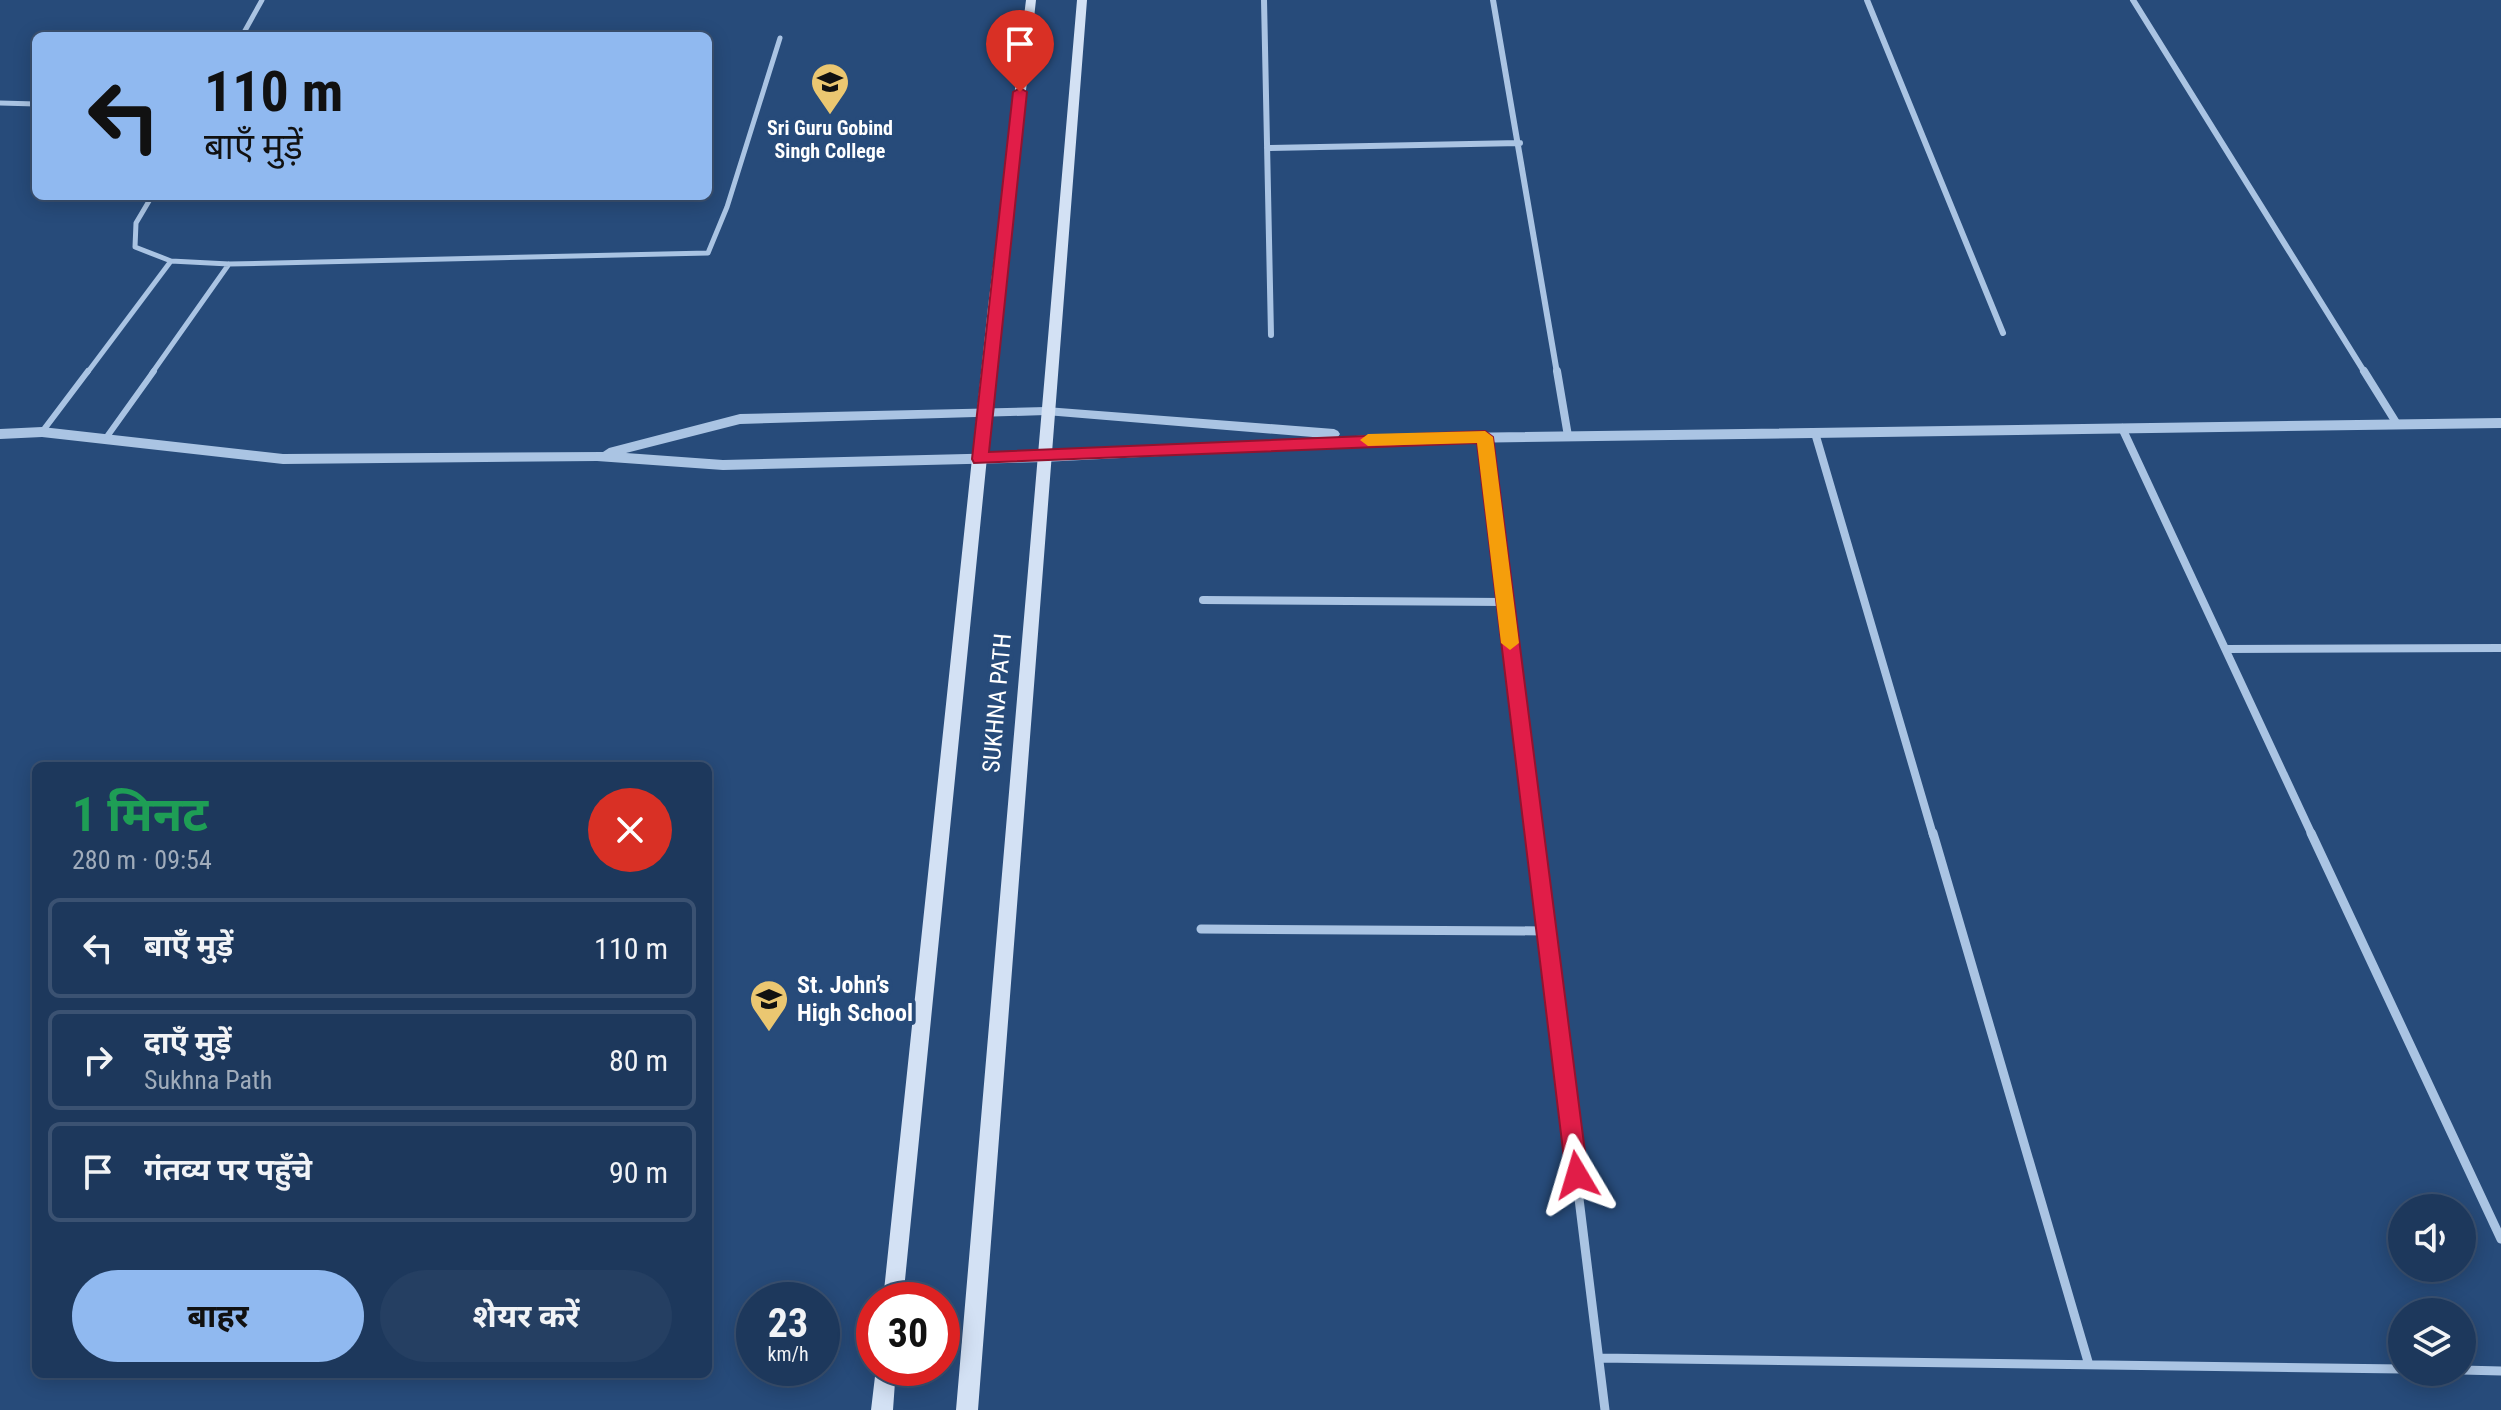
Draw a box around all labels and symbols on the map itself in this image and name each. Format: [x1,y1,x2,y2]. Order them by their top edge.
pin [986,10,1054,92]
school or university icon: Sri Guru Gobind Singh College [809,61,851,116]
place label: Sri Guru Gobind Singh College [767,116,893,163]
street label: SUKHNA PATH [977,632,1017,774]
place label: St. John’s High School [797,971,913,1027]
school or university icon: St. John’s High School [748,978,790,1033]
position arrow [1535,1133,1619,1217]
speed limit sign: 30 [856,1282,960,1386]

